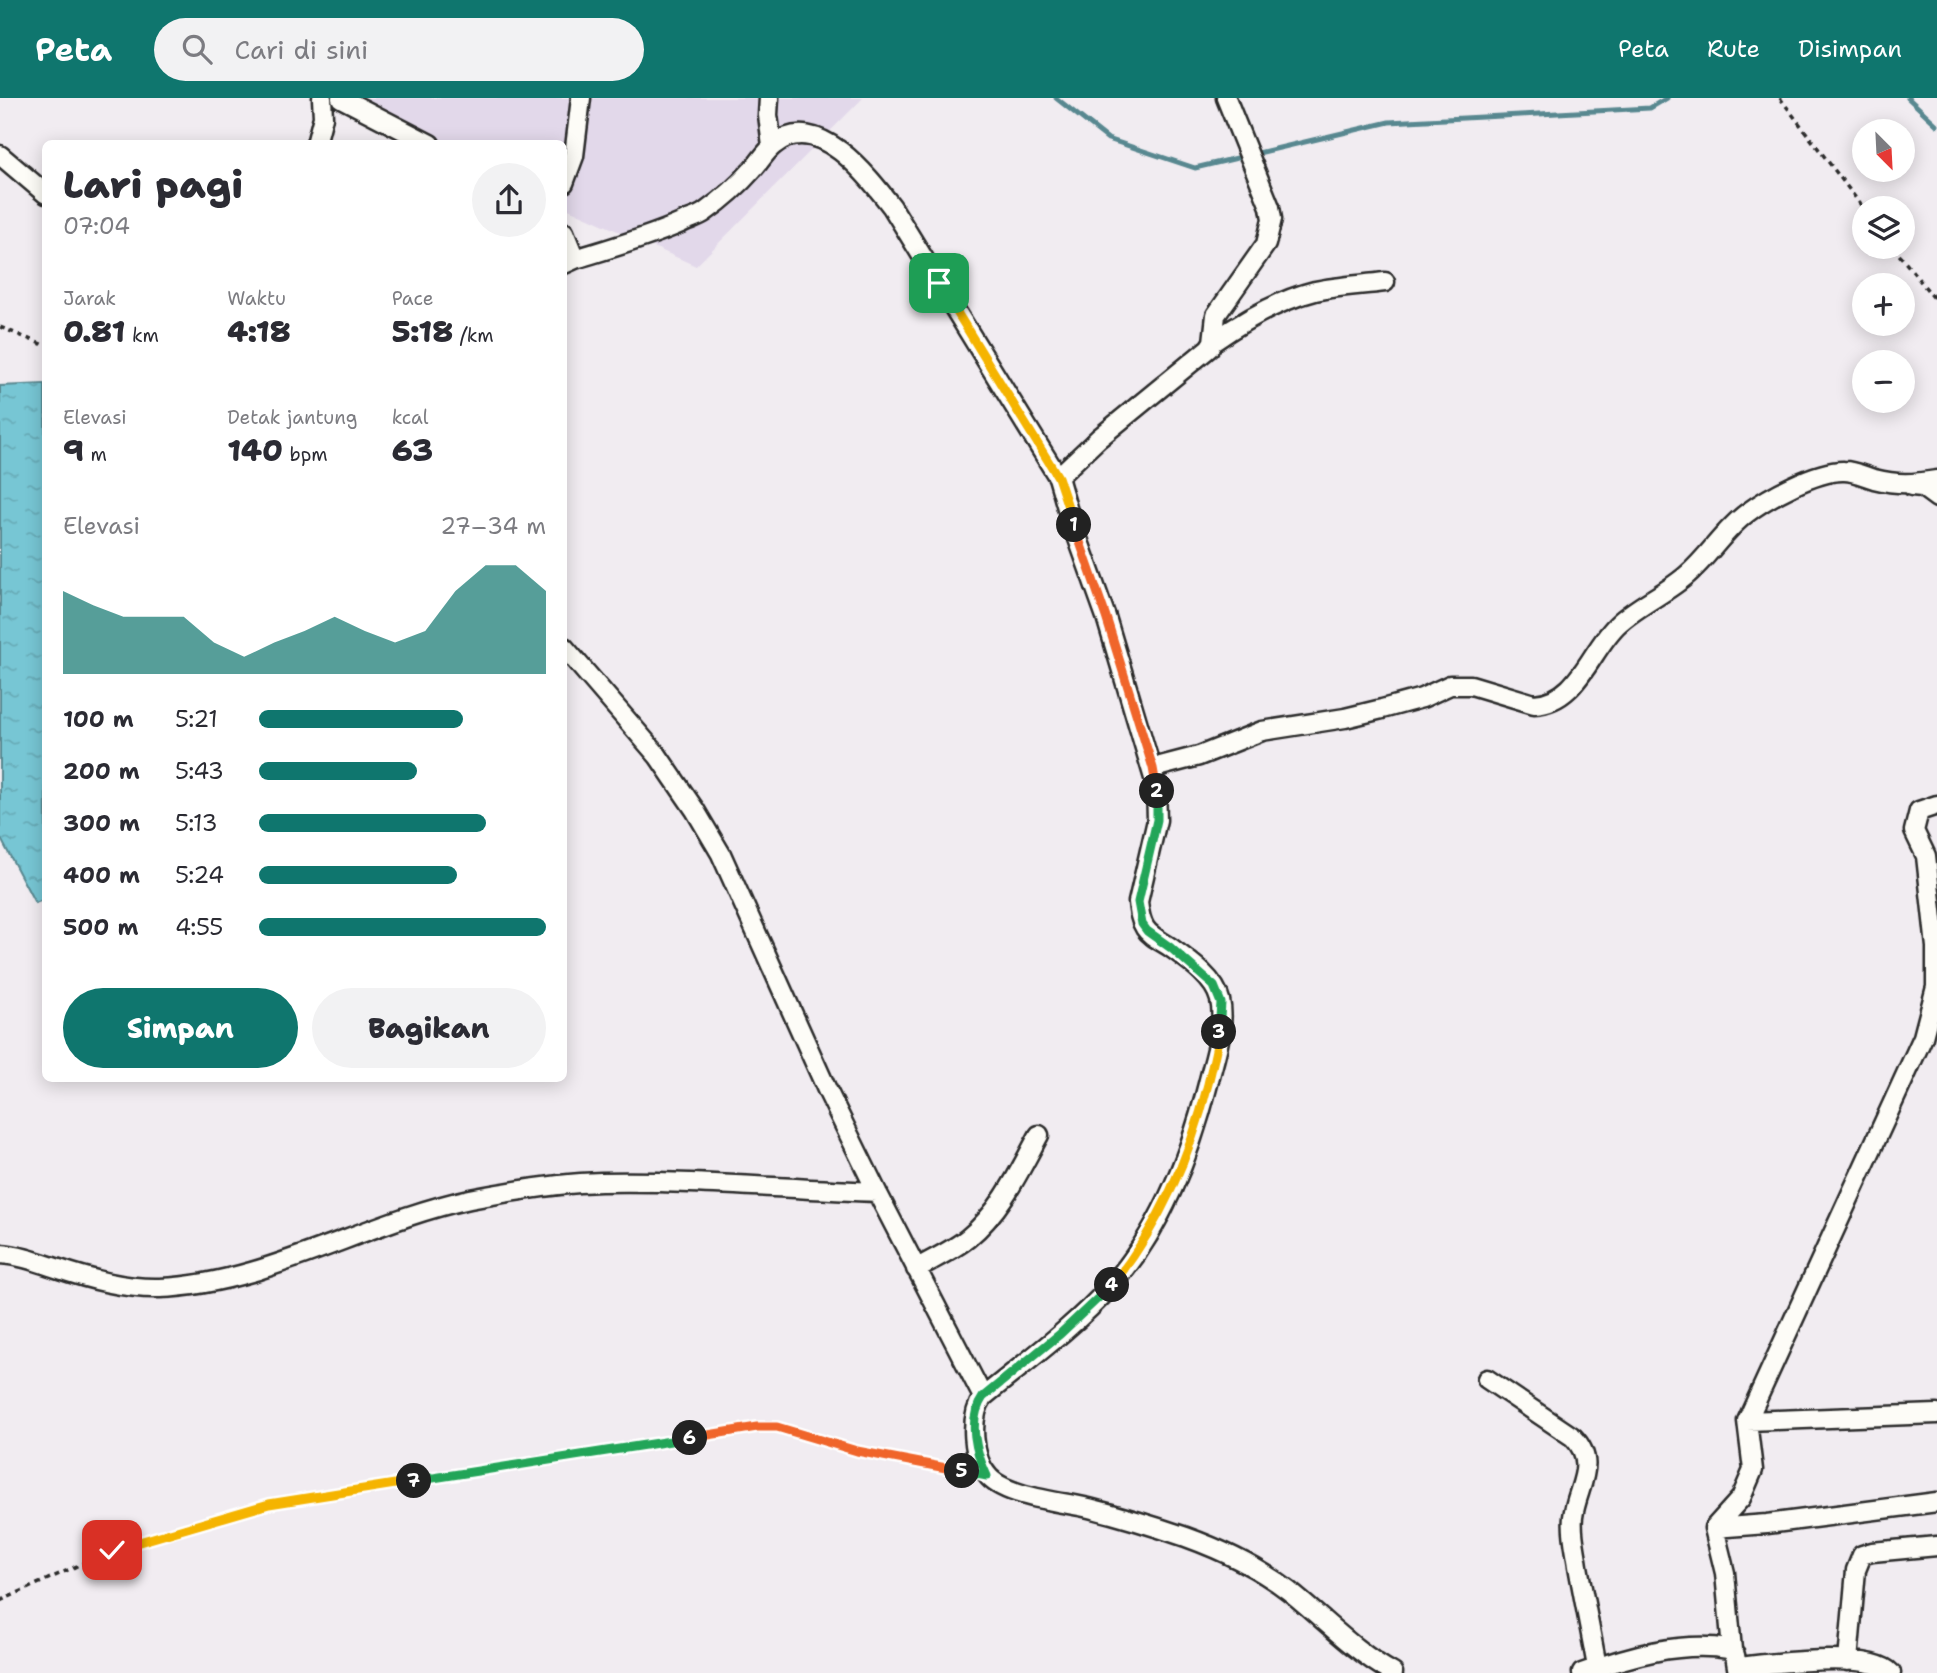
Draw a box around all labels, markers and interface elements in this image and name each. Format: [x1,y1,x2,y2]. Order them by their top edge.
search box [154,18,644,81]
text: Peta [35,27,112,72]
icon: search [178,30,216,68]
text: Cari di sini [234,32,368,67]
text: Peta [1618,33,1669,65]
text: Rute [1707,33,1760,65]
text: Disimpan [1798,33,1902,65]
north arrow [1852,119,1914,182]
map controls [1852,119,1915,413]
text: Lari pagi [63,159,243,210]
button: share [472,163,546,237]
button: layers [1852,196,1915,259]
text: 07:04 [63,211,130,241]
pin [909,253,969,313]
icon: arrive [920,264,958,302]
button: + [1852,273,1915,336]
text: Jarak [63,286,116,311]
text: Waktu [227,286,286,311]
text: Pace [392,286,433,311]
text: 0.81 [63,311,126,352]
text: 4:18 [227,311,291,352]
text: 5:18 [392,311,453,352]
text: km [126,323,159,348]
text: /km [453,323,494,348]
button: − [1852,350,1915,413]
text: Elevasi [63,405,127,430]
text: Detak jantung [227,405,357,430]
text: kcal [392,405,429,430]
text: 9 [63,430,84,471]
text: 140 [227,430,283,471]
text: 63 [392,430,433,471]
text: m [84,442,107,467]
text: bpm [283,442,328,467]
pin: 1 [1056,508,1092,542]
text: Elevasi [63,511,140,541]
text: 27–34 m [440,511,546,541]
text: 1 [1069,512,1078,537]
text: 100 m [63,704,134,734]
text: 5:21 [175,704,218,734]
text: 200 m [63,756,140,786]
text: 5:43 [175,756,224,786]
pin: 2 [1140,774,1174,808]
text: 2 [1150,778,1163,803]
text: 300 m [63,808,140,838]
text: 5:13 [175,808,218,838]
text: 400 m [63,860,140,890]
text: 5:24 [175,860,224,890]
text: 500 m [63,912,138,942]
text: 4:55 [175,912,223,942]
button: Simpan [63,988,298,1068]
button: Bagikan [312,988,546,1068]
pin: 3 [1202,1014,1236,1049]
text: 3 [1212,1019,1225,1044]
pin: 4 [1094,1268,1130,1302]
text: 4 [1105,1272,1118,1297]
pin: 6 [672,1420,708,1456]
text: 6 [683,1425,696,1450]
pin: 5 [944,1454,979,1488]
text: 5 [956,1458,967,1483]
pin: 7 [396,1464,432,1498]
text: 7 [407,1468,420,1493]
pin [82,1520,142,1580]
icon: check [93,1531,131,1569]

